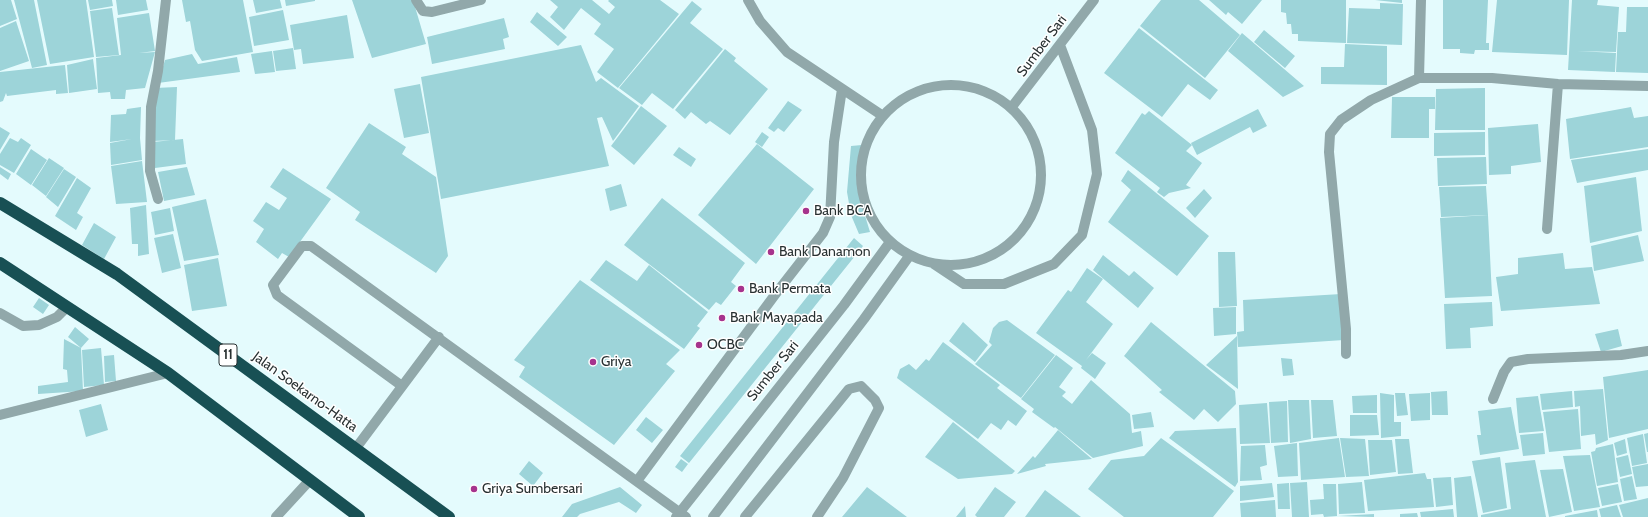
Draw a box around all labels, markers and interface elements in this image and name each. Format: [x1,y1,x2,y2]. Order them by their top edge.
street label: Sumber Sari [1013,12,1071,80]
place label: Bank BCA [814,203,872,219]
marker: Bank BCA [801,206,811,216]
place label: Bank Danamon [779,244,870,260]
marker: Bank Danamon [766,247,776,257]
place label: Bank Permata [749,281,831,297]
marker: Bank Permata [736,284,746,294]
place label: Bank Mayapada [730,310,823,326]
marker: Bank Mayapada [717,313,727,323]
place label: OCBC [707,337,743,353]
street label: Sumber Sari [744,338,802,404]
marker: OCBC [694,340,704,350]
road number: 11 [219,344,237,366]
street label: Jalan Soekarno-Hatta [249,348,361,436]
place label: Griya [601,354,631,370]
marker: Griya [588,357,598,367]
place label: Griya Sumbersari [482,481,583,497]
marker: Griya Sumbersari [469,484,479,494]

